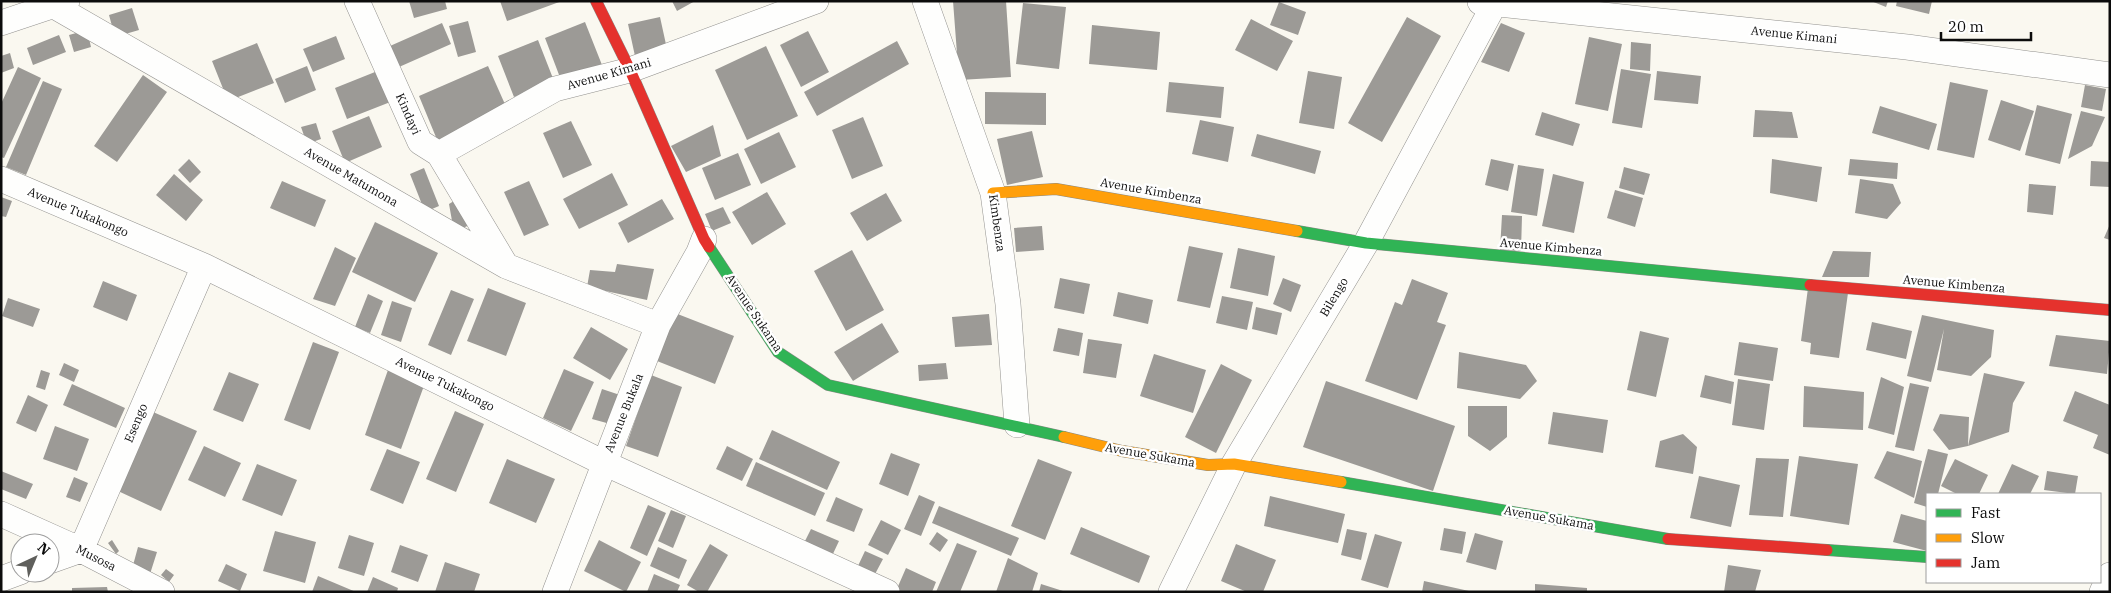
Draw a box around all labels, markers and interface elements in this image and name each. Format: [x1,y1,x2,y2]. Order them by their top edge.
scale bar [1941,10,2031,42]
text: 20 m [1948,17,1984,36]
street label: Avenue Kimani [1750,23,1838,47]
street label: Avenue Kimani [565,54,653,93]
street label: Kindayi [393,91,424,137]
street label: Avenue Matumona [302,144,401,210]
street label: Avenue Kimbenza [1099,174,1203,207]
street label: Avenue Tukakongo [26,184,131,240]
street label: Kimbenza [986,193,1009,253]
street label: Avenue Kimbenza [1499,235,1603,258]
street label: Avenue Sukama [723,271,786,355]
street label: Avenue Kimbenza [1902,272,2006,295]
street label: Bilengo [1316,274,1351,319]
street label: Avenue Tukakongo [393,353,497,414]
street label: Avenue Bukala [601,371,646,455]
street label: Esengo [121,401,151,445]
street label: Avenue Sukama [1104,439,1197,470]
legend [1926,493,2101,583]
street label: Avenue Sukama [1503,502,1596,533]
text: Fast [1971,503,2001,522]
text: Slow [1971,528,2005,547]
north arrow [10,533,60,583]
text: N [34,538,54,559]
street label: Musosa [74,541,119,574]
text: Jam [1971,553,2000,572]

